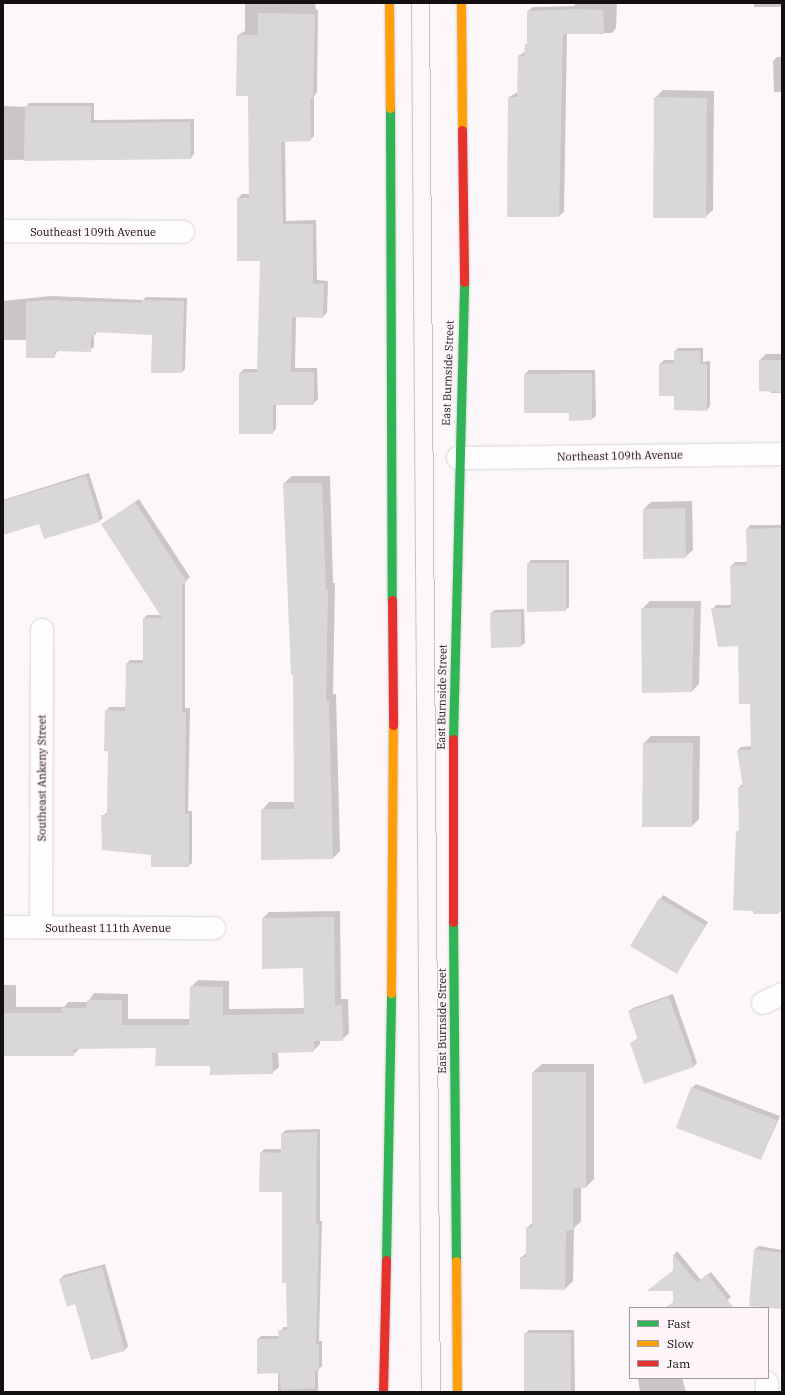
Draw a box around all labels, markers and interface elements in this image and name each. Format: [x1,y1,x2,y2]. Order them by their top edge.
street label: Southeast 109th Avenue [30,225,156,239]
street label: East Burnside Street [440,320,456,426]
street label: Northeast 109th Avenue [557,448,683,464]
street label: East Burnside Street [434,644,450,750]
street label: Southeast Ankeny Street [35,715,49,841]
street label: Southeast 111th Avenue [45,921,171,935]
street label: East Burnside Street [435,968,449,1074]
legend [629,1307,769,1379]
text: Fast [667,1316,691,1331]
text: Slow [667,1336,694,1351]
text: Jam [667,1356,690,1371]

